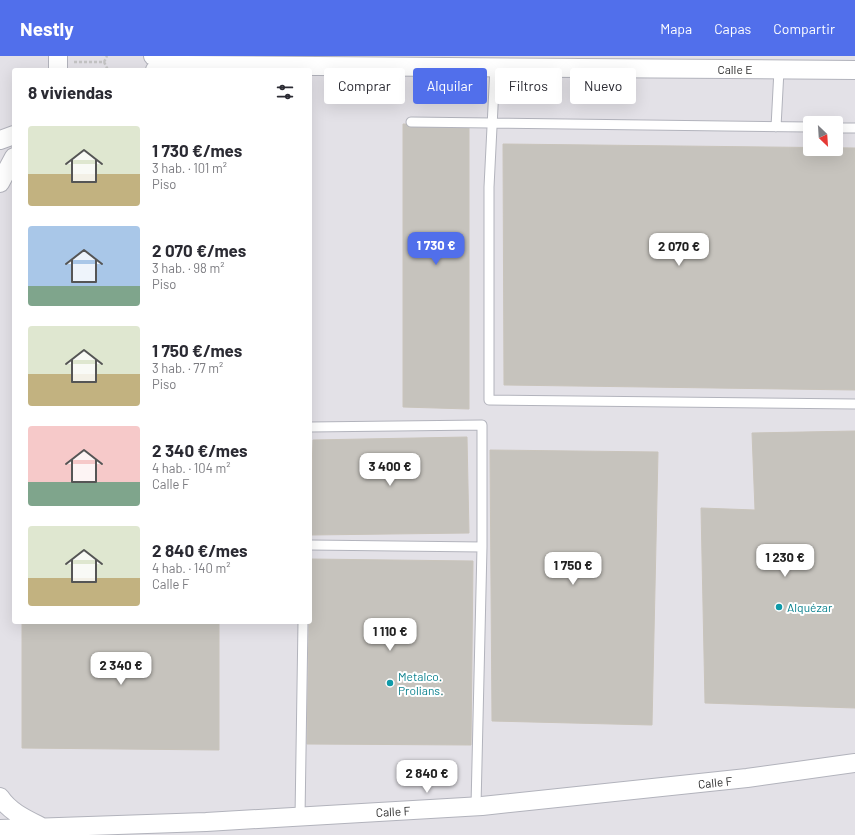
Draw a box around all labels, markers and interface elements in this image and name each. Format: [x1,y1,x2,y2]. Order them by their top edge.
text: Nestly [20,17,74,40]
text: Mapa [660,20,692,37]
text: Capas [714,20,751,37]
text: Compartir [773,20,835,37]
street label: Calle E [718,62,752,76]
chip: Comprar [324,68,405,104]
chip: Alquilar [413,68,487,104]
chip: Filtros [495,68,562,104]
chip: Nuevo [570,68,636,104]
icon: filters [274,81,296,103]
text: 8 viviendas [28,82,113,102]
north arrow [803,116,843,156]
map controls [803,116,843,156]
text: 1 730 €/mes [152,140,242,160]
icon: home [60,142,108,190]
text: 3 hab. · 101 m² [152,160,227,176]
text: Piso [152,176,176,192]
pin: 1 730 € [399,232,473,266]
pin: 2 070 € [642,233,716,267]
text: 1 730 € [417,237,455,253]
text: 2 070 € [658,238,700,254]
text: 2 070 €/mes [152,240,246,260]
icon: home [60,242,108,290]
text: 3 hab. · 98 m² [152,260,224,276]
text: Piso [152,276,176,292]
text: 1 750 €/mes [152,340,242,360]
icon: home [60,342,108,390]
text: 3 hab. · 77 m² [152,360,223,376]
text: Piso [152,376,176,392]
text: 2 340 €/mes [152,440,248,460]
icon: home [60,442,108,490]
pin: 3 400 € [353,453,427,487]
text: 3 400 € [368,458,412,474]
text: 4 hab. · 104 m² [152,460,230,476]
text: Calle F [152,476,189,492]
text: 2 840 €/mes [152,540,248,560]
icon: home [60,542,108,590]
pin: 1 230 € [748,544,822,578]
text: 1 230 € [765,549,805,565]
pin: 1 750 € [536,552,610,586]
text: 1 750 € [554,557,592,573]
text: 4 hab. · 140 m² [152,560,230,576]
text: Calle F [152,576,189,592]
place label: Alquézar [787,600,833,614]
marker: Alquézar [774,602,784,612]
pin: 1 110 € [353,618,427,652]
text: 1 110 € [373,623,407,639]
pin: 2 340 € [84,652,158,686]
text: 2 340 € [99,657,143,673]
place label: Metalco. Prolians. [398,669,443,697]
marker: Metalco. Prolians. [385,678,395,688]
pin: 2 840 € [390,760,464,794]
text: 2 840 € [405,765,449,781]
street label: Calle F [697,773,733,791]
street label: Calle F [375,803,411,819]

